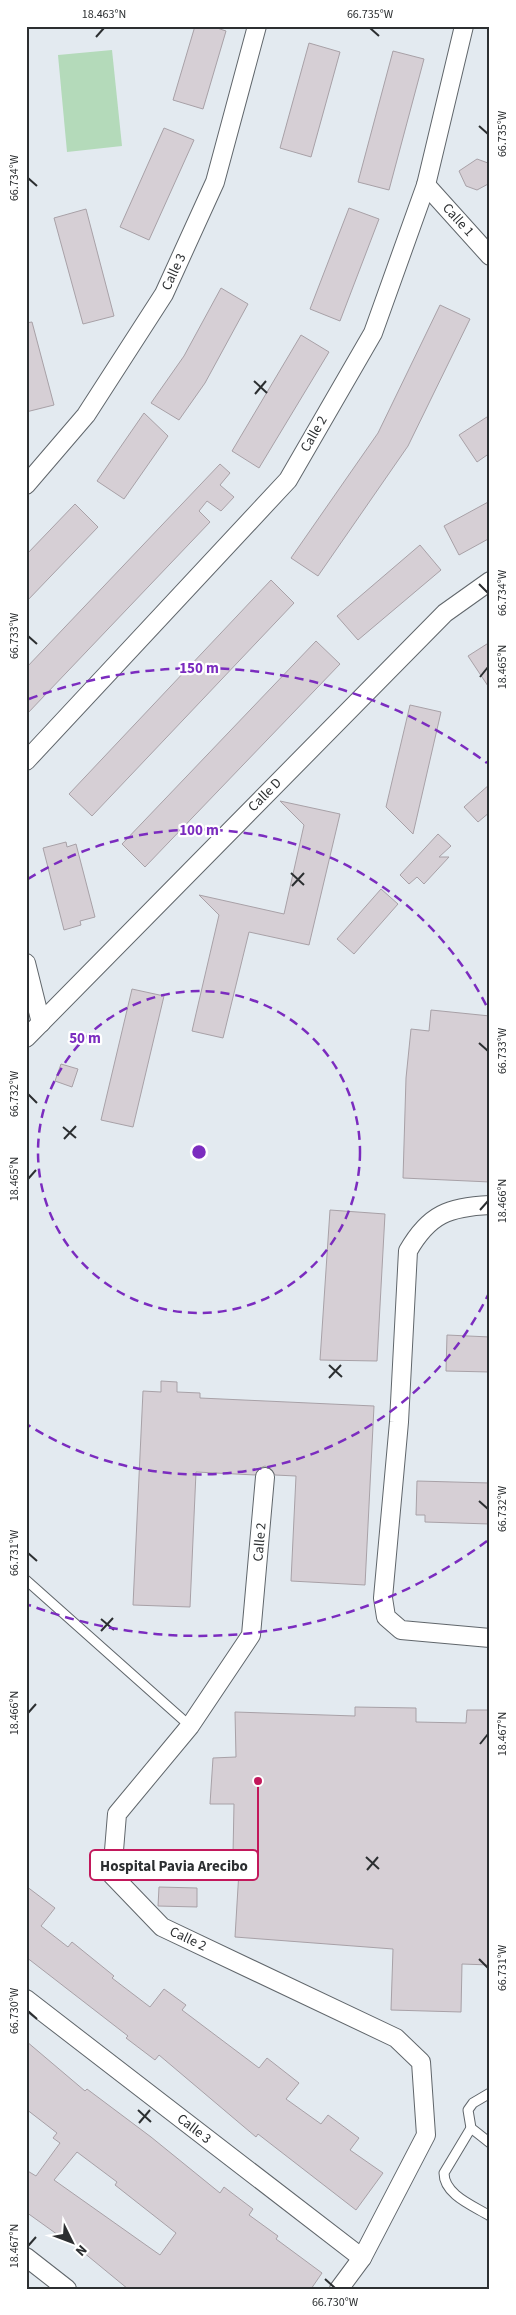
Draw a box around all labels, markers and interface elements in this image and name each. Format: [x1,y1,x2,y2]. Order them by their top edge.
text: 18.463°N [82,6,126,23]
text: 66.735°W [347,6,394,23]
text: 66.735°W [494,110,511,157]
text: 66.734°W [6,154,23,201]
street label: Calle 1 [438,199,478,241]
street label: Calle 3 [157,250,191,294]
street label: Calle 2 [296,412,332,456]
text: 66.734°W [494,569,511,616]
text: 66.733°W [6,612,23,659]
text: 18.465°N [494,645,511,689]
text: 150 m [179,658,219,679]
street label: Calle D [244,774,286,816]
text: 100 m [179,820,219,841]
text: 66.733°W [494,1027,511,1074]
text: 50 m [69,1028,101,1049]
text: 66.732°W [6,1070,23,1117]
centre of rings [190,1143,208,1161]
text: 18.465°N [6,1157,23,1201]
text: 18.466°N [494,1179,511,1223]
text: 66.732°W [494,1485,511,1532]
street label: Calle 2 [248,1522,272,1562]
text: 66.731°W [6,1529,23,1576]
text: 18.466°N [6,1691,23,1735]
text: 18.467°N [494,1712,511,1756]
callout: Hospital Pavia Arecibo [90,1850,258,1880]
text: Hospital Pavia Arecibo [100,1856,248,1877]
street label: Calle 2 [166,1922,210,1956]
text: 66.731°W [494,1944,511,1991]
text: 66.730°W [6,1987,23,2034]
street label: Calle 3 [173,2109,216,2149]
north arrow [48,2218,98,2268]
text: 18.467°N [6,2224,23,2268]
text: N [70,2240,91,2260]
text: 66.730°W [312,2294,359,2311]

